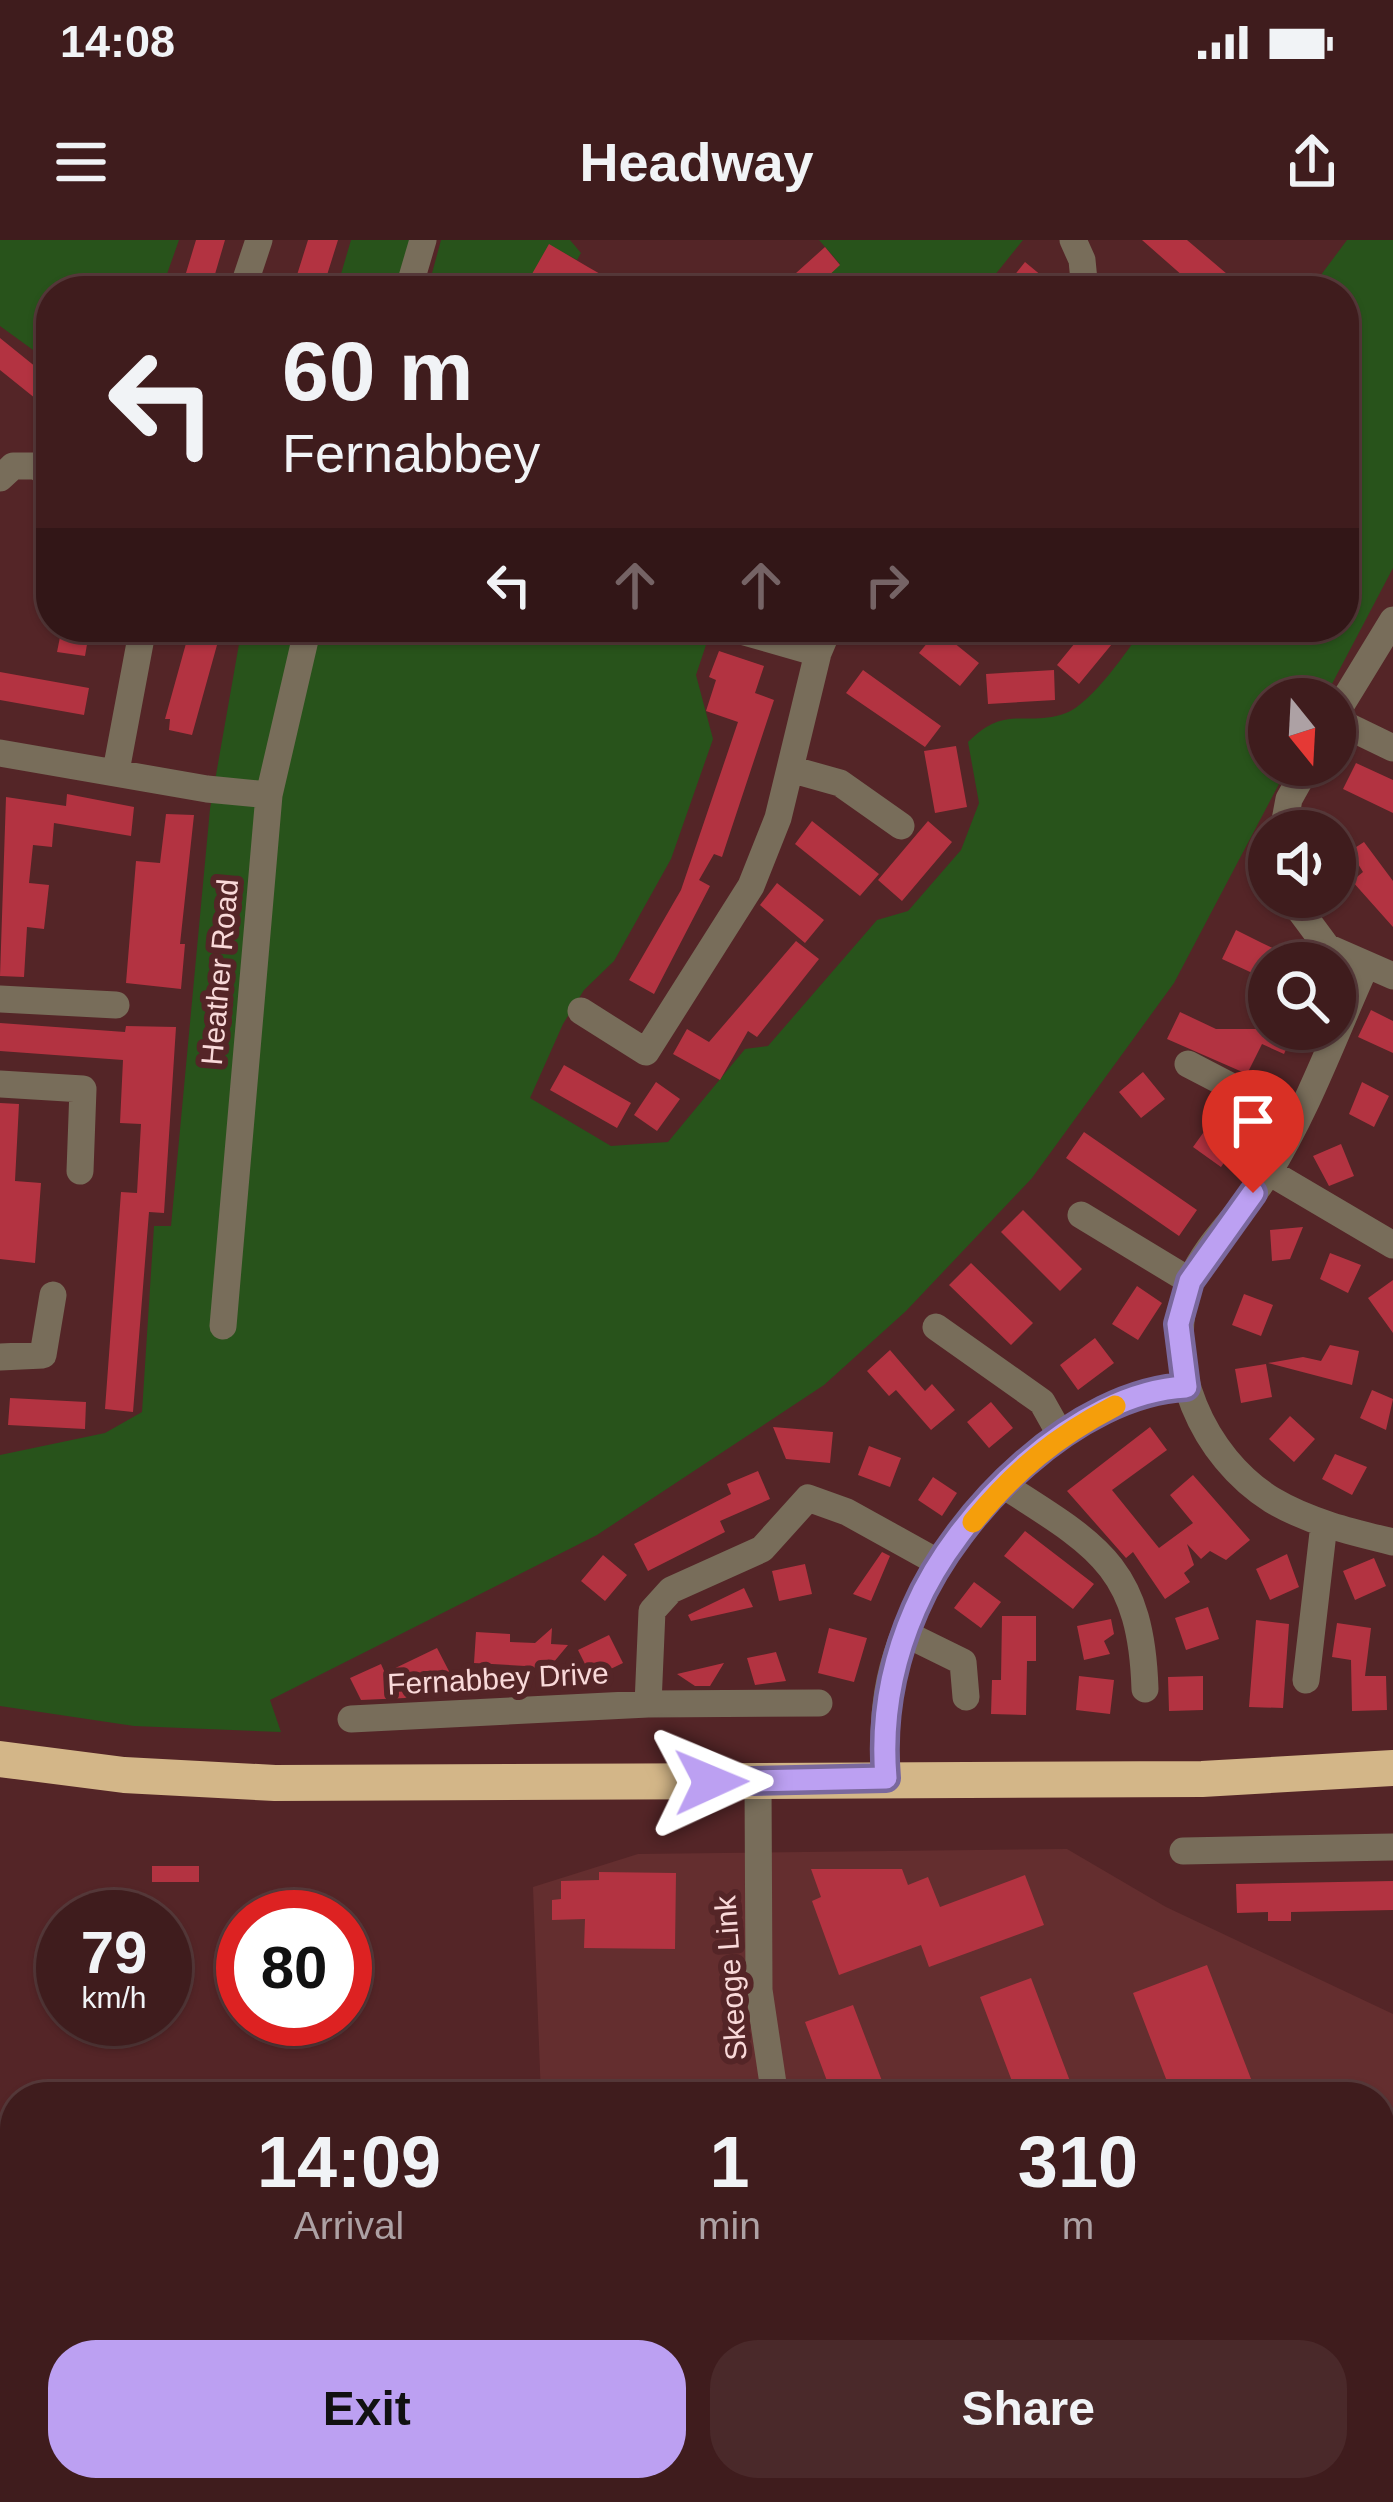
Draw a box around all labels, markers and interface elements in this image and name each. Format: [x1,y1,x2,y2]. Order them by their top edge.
text: 14:08 [60,16,175,67]
icon: menu [48,129,114,195]
icon: share [1279,129,1345,195]
text: Headway [579,132,814,192]
icon: left [84,324,240,480]
text: 60 m [282,324,473,418]
text: Fernabbey [282,423,540,483]
icon: left [476,552,542,618]
icon: ahead [602,552,668,618]
icon: ahead [728,552,794,618]
icon: right [854,552,920,618]
north arrow [1248,678,1356,786]
map controls [1248,678,1356,1050]
button: sound [1248,810,1356,918]
street label: Heather Road [195,877,244,1066]
button: search [1248,942,1356,1050]
pin [1202,1070,1304,1193]
icon: arrive [1220,1088,1286,1154]
street label: Fernabbey Drive [386,1656,610,1701]
position arrow [648,1719,774,1845]
speed limit sign: 80 [216,1890,372,2046]
street label: Skeoge Link [708,1894,753,2062]
text: 79 [81,1919,147,1986]
text: km/h [81,1981,147,2014]
text: 14:09 [257,2122,441,2202]
text: 1 [709,2122,750,2202]
text: 310 [1018,2122,1138,2202]
text: Arrival [294,2204,404,2247]
text: min [698,2204,761,2247]
text: m [1062,2204,1094,2247]
button: Exit [48,2340,686,2478]
button: Share [710,2340,1347,2478]

